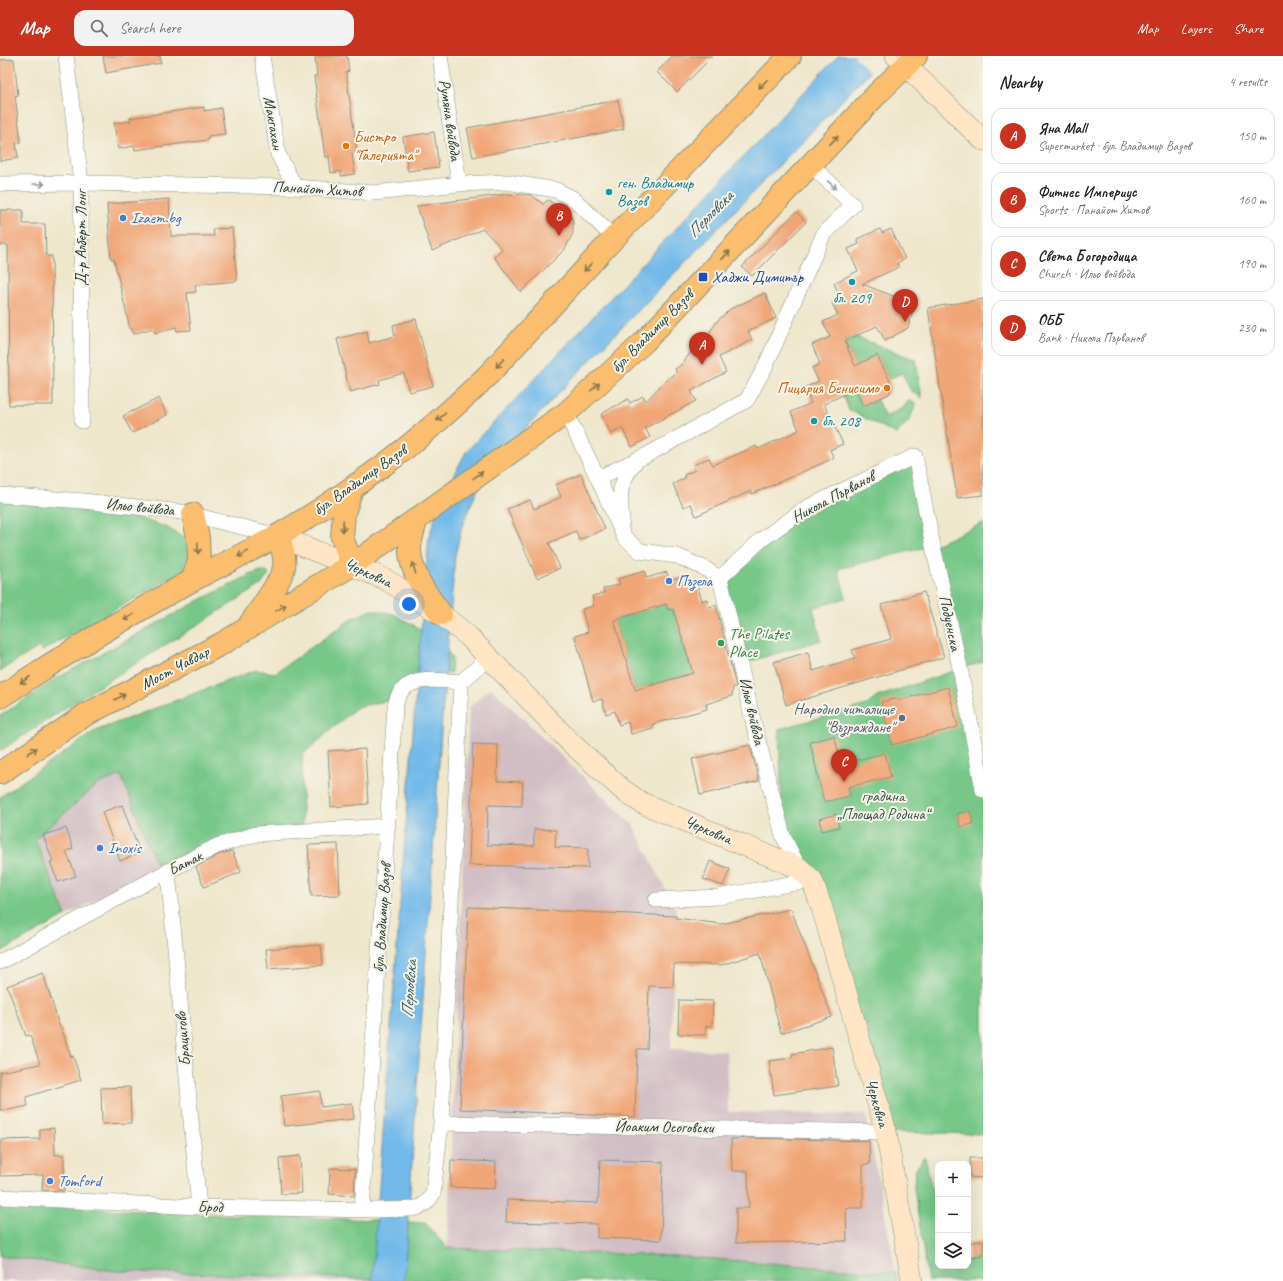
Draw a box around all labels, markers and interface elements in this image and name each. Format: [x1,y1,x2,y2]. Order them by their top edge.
search box [74,10,354,46]
text: Map [20,16,50,40]
icon: search [88,17,110,39]
text: Search here [120,19,181,38]
text: Map [1137,20,1159,37]
text: Layers [1181,20,1212,37]
text: Share [1234,20,1263,37]
text: Nearby [999,72,1042,93]
text: 4 results [1229,74,1267,90]
street label: Румяна войвода [434,78,466,163]
one-way arrow [758,79,767,89]
street label: Макгахан [258,95,288,153]
text: Яна Mall [1038,119,1086,138]
place label: Бистро "Галерията" [354,127,420,165]
text: A [1010,128,1016,144]
text: 150 m [1238,128,1266,144]
one-way arrow [829,135,839,145]
text: Supermarket · бул. Владимир Вазов [1038,138,1191,154]
marker: Бистро "Галерията" [341,141,351,151]
place label: ген. Владимир Вазов [617,173,694,211]
street label: Панайот Хитов [272,177,365,201]
one-way arrow [32,180,45,188]
one-way arrow [827,181,837,190]
text: Фитнес Империус [1038,183,1137,202]
water label: Перловска [683,185,739,242]
marker: ген. Владимир Вазов [604,187,614,197]
street label: Д-р Алберт Лонг [71,188,91,286]
text: B [1010,192,1016,208]
text: 160 m [1238,192,1266,208]
text: Sports · Панайот Хитов [1038,202,1149,218]
pin: B [546,203,572,236]
place label: Izaem.bg [131,208,182,228]
marker: Izaem.bg [118,213,128,223]
text: Света Богородица [1038,247,1136,266]
one-way arrow [721,250,731,260]
text: C [1010,256,1016,272]
text: 190 m [1238,256,1266,272]
one-way arrow [583,262,593,272]
text: Church · Ильо войвода [1038,266,1135,282]
place label: Хаджи Димитър [712,267,804,287]
marker: Хаджи Димитър [697,271,709,283]
marker: бл. 209 [847,277,857,287]
street label: бул. Владимир Вазов [606,283,700,377]
place label: бл. 209 [833,288,873,308]
pin: D [892,289,918,322]
text: ОББ [1038,311,1062,330]
text: D [1009,320,1017,336]
text: 230 m [1238,320,1266,336]
text: Bank · Никола Първанов [1038,330,1144,346]
pin: A [689,332,715,365]
one-way arrow [496,357,505,367]
place label: Пицария Бенисимо [777,378,881,398]
one-way arrow [589,382,600,391]
marker: Пицария Бенисимо [882,383,892,393]
place label: бл. 208 [822,411,862,431]
one-way arrow [436,413,447,422]
marker: бл. 208 [809,416,819,426]
street label: бул. Владимир Вазов [309,439,413,520]
street label: Никола Първанов [788,465,881,527]
one-way arrow [472,471,483,480]
street label: Ильо войвода [105,493,177,521]
one-way arrow [339,519,346,532]
one-way arrow [194,541,202,554]
one-way arrow [237,551,249,558]
street label: Черковна [341,554,396,593]
one-way arrow [410,562,417,575]
place label: Пъзела [677,571,714,591]
marker: Пъзела [664,576,674,586]
street label: Подуенска [934,593,966,654]
your location [399,594,419,614]
one-way arrow [275,604,287,612]
one-way arrow [123,614,135,622]
place label: The Pilates Place [729,624,790,662]
marker: The Pilates Place [716,638,726,648]
street label: Мост Чавдар [137,641,213,694]
street label: Ильо войвода [735,675,770,748]
one-way arrow [20,676,31,684]
one-way arrow [113,693,125,701]
place label: Народно читалище "Възраждане" [793,699,897,737]
marker: Народно читалище "Възраждане" [897,713,907,723]
one-way arrow [26,747,37,755]
pin: C [831,749,857,782]
park label: градина „Площад Родина“ [837,786,933,824]
street label: Черковна [681,811,736,849]
place label: Inoxis [108,838,143,858]
marker: Inoxis [95,843,105,853]
street label: Батак [165,845,206,880]
street label: бул. Владимир Вазов [368,860,396,973]
water label: Перловска [397,958,422,1018]
street label: Брацигово [171,1010,195,1067]
street label: Черковна [861,1077,894,1131]
street label: Йоаким Осоговски [614,1116,715,1138]
map controls [935,1161,971,1269]
button: + [935,1161,971,1197]
place label: Tomford [58,1171,104,1191]
marker: Tomford [45,1176,55,1186]
street label: Брод [197,1197,225,1217]
button: − [935,1197,971,1233]
button: layers [935,1233,971,1269]

